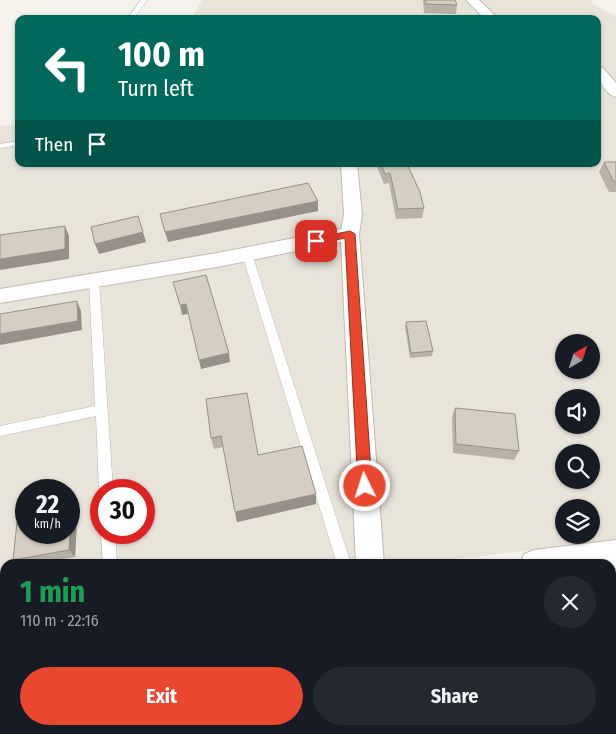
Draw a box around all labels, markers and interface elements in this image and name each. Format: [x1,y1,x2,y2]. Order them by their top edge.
text: 100 m [118,33,205,75]
icon: left [35,35,100,100]
text: Turn left [118,75,194,102]
icon: arrive [83,130,111,158]
text: Then [35,133,73,156]
pin [295,220,337,262]
icon: arrive [302,227,330,255]
north arrow [555,334,600,379]
map controls [555,334,600,544]
button: sound [555,389,600,434]
button: search [555,444,600,489]
position arrow [338,459,390,511]
speed limit sign: 30 [90,479,155,544]
text: 22 [36,490,59,520]
button: layers [555,499,600,544]
text: km/h [34,517,61,531]
text: 1 min [20,574,85,610]
button: close [544,576,596,628]
text: 110 m · 22:16 [20,611,99,630]
button: Exit [20,667,303,725]
button: Share [313,667,596,725]

